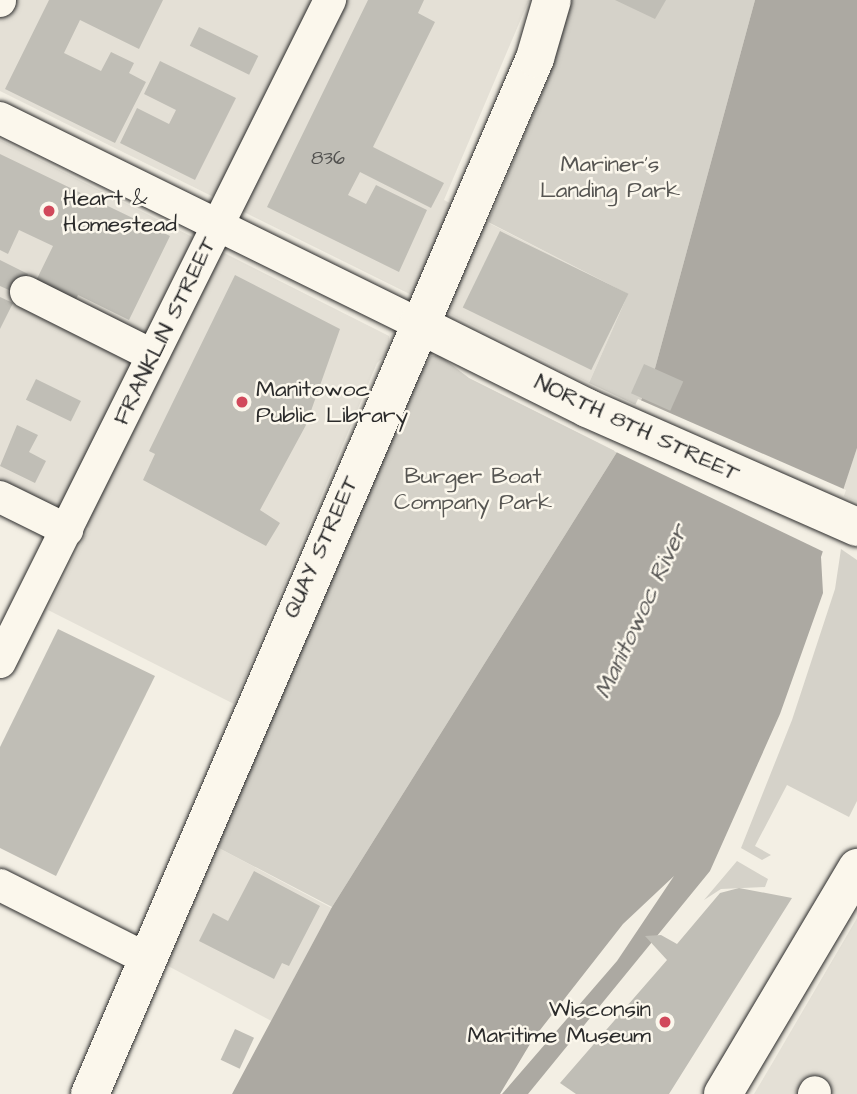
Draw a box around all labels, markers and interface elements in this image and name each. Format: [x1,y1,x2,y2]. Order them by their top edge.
house number: 836 [311,148,345,170]
park label: Mariner's Landing Park [540,150,680,204]
place label: Heart & Homestead [63,184,177,238]
marker: Heart & Homestead [41,203,57,219]
street label: FRANKLIN STREET [108,233,222,429]
street label: NORTH 8TH STREET [530,368,744,488]
place label: Manitowoc Public Library [256,375,408,429]
marker: Manitowoc Public Library [234,394,250,410]
park label: Burger Boat Company Park [394,462,552,516]
street label: QUAY STREET [277,472,365,622]
water label: Manitowoc River [589,521,695,703]
place label: Wisconsin Maritime Museum [467,995,651,1049]
marker: Wisconsin Maritime Museum [657,1014,673,1030]

